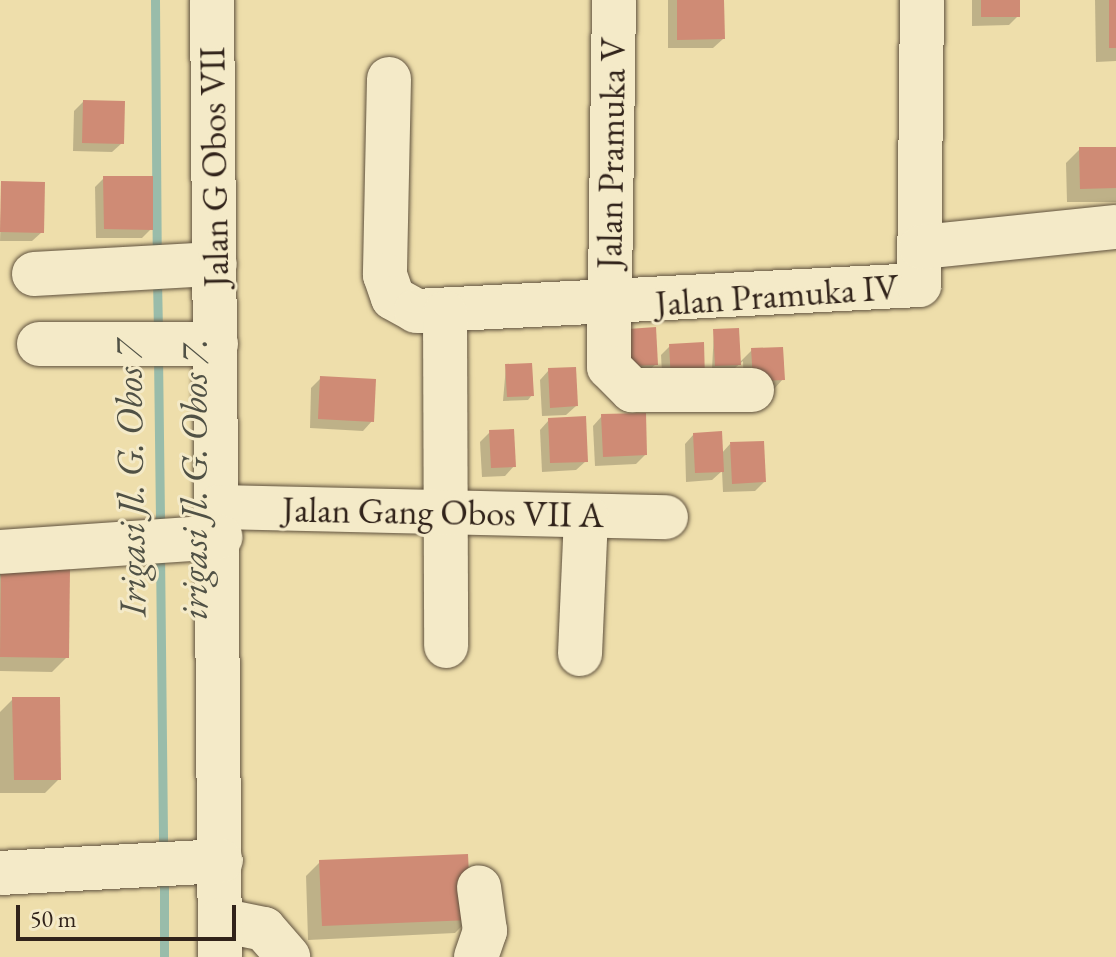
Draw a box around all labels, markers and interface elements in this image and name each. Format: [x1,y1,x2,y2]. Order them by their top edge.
street label: Jalan Pramuka V [587,37,635,269]
street label: Jalan G Obos VII [190,46,238,288]
street label: Jalan Pramuka IV [654,265,900,325]
water label: irigasi Jl. G. Obos 7. [171,338,217,620]
water label: Irigasi Jl. G. Obos 7 [105,341,155,617]
street label: Jalan Gang Obos VII A [282,488,604,536]
scale bar [20,889,240,939]
text: 50 m [30,903,77,934]

